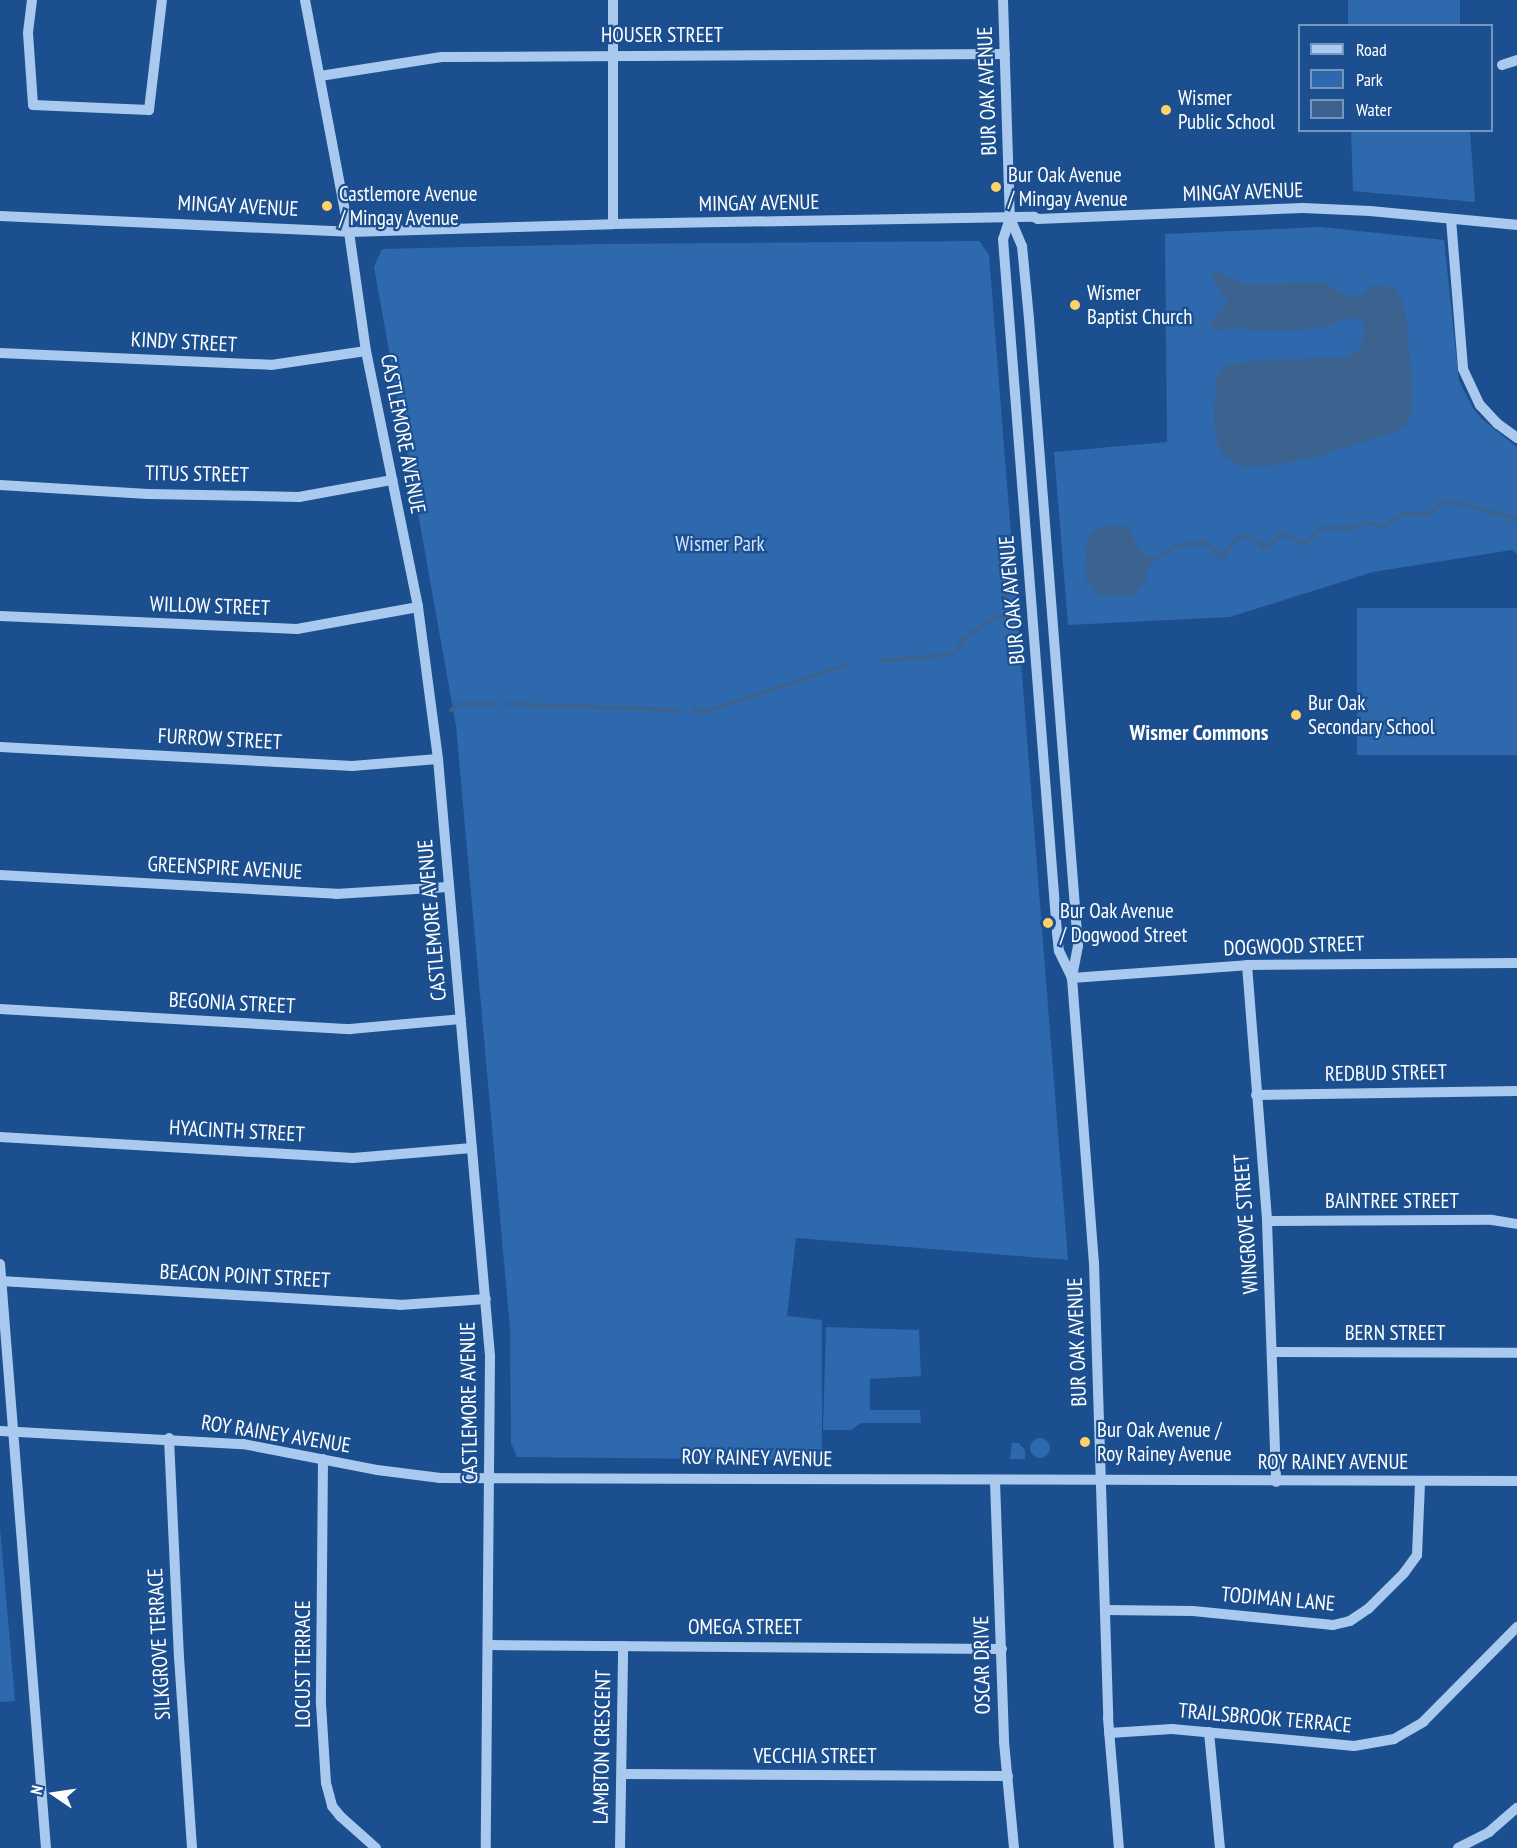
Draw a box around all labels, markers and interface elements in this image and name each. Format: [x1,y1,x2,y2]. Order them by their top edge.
street label: HOUSER STREET [601,22,723,48]
legend [1298,24,1493,132]
street label: BUR OAK AVENUE [972,25,1002,157]
text: Road [1356,38,1387,61]
text: Park [1356,68,1383,91]
place label: Wismer Public School [1178,85,1275,135]
text: Water [1356,98,1392,121]
marker: Wismer Public School [1159,103,1173,117]
place label: Bur Oak Avenue / Mingay Avenue [1008,162,1129,212]
street label: MINGAY AVENUE [1182,177,1304,207]
marker: Bur Oak Avenue / Mingay Avenue [989,180,1003,194]
place label: Castlemore Avenue / Mingay Avenue [339,181,478,231]
street label: MINGAY AVENUE [698,189,820,217]
street label: MINGAY AVENUE [177,190,299,222]
marker: Castlemore Avenue / Mingay Avenue [320,199,334,213]
place label: Wismer Baptist Church [1087,280,1193,330]
marker: Wismer Baptist Church [1068,298,1082,312]
street label: KINDY STREET [130,327,238,357]
street label: CASTLEMORE AVENUE [375,352,431,516]
street label: TITUS STREET [145,460,249,488]
park label: Wismer Park [675,531,765,557]
street label: BUR OAK AVENUE [994,534,1030,666]
street label: WILLOW STREET [149,591,271,621]
place label: Bur Oak Secondary School [1308,690,1435,740]
marker: Bur Oak Secondary School [1289,708,1303,722]
district label: Wismer Commons [1129,720,1269,746]
street label: FURROW STREET [157,723,283,755]
street label: CASTLEMORE AVENUE [412,838,452,1002]
street label: GREENSPIRE AVENUE [147,851,303,885]
place label: Bur Oak Avenue / Dogwood Street [1060,898,1187,948]
marker: Bur Oak Avenue / Dogwood Street [1041,916,1055,930]
street label: DOGWOOD STREET [1223,931,1365,961]
street label: BEGONIA STREET [168,987,296,1019]
street label: REDBUD STREET [1325,1059,1447,1087]
street label: HYACINTH STREET [169,1115,305,1147]
street label: WINGROVE STREET [1229,1153,1263,1295]
street label: BAINTREE STREET [1325,1188,1459,1214]
street label: BEACON POINT STREET [159,1259,331,1293]
street label: BUR OAK AVENUE [1062,1276,1092,1408]
street label: BERN STREET [1345,1320,1445,1346]
street label: CASTLEMORE AVENUE [455,1321,483,1485]
street label: ROY RAINEY AVENUE [199,1410,353,1458]
place label: Bur Oak Avenue / Roy Rainey Avenue [1097,1417,1233,1467]
marker: Bur Oak Avenue / Roy Rainey Avenue [1078,1435,1092,1449]
street label: ROY RAINEY AVENUE [681,1444,833,1472]
street label: ROY RAINEY AVENUE [1257,1449,1409,1475]
street label: SILKGROVE TERRACE [142,1567,176,1721]
street label: TODIMAN LANE [1220,1581,1336,1617]
street label: LOCUST TERRACE [290,1600,316,1728]
street label: OMEGA STREET [688,1614,802,1640]
street label: OSCAR DRIVE [969,1615,995,1715]
street label: LAMBTON CRESCENT [588,1670,616,1824]
street label: TRAILSBROOK TERRACE [1177,1698,1353,1738]
street label: VECCHIA STREET [753,1743,877,1769]
north arrow [24,1764,84,1824]
text: N [26,1783,47,1796]

